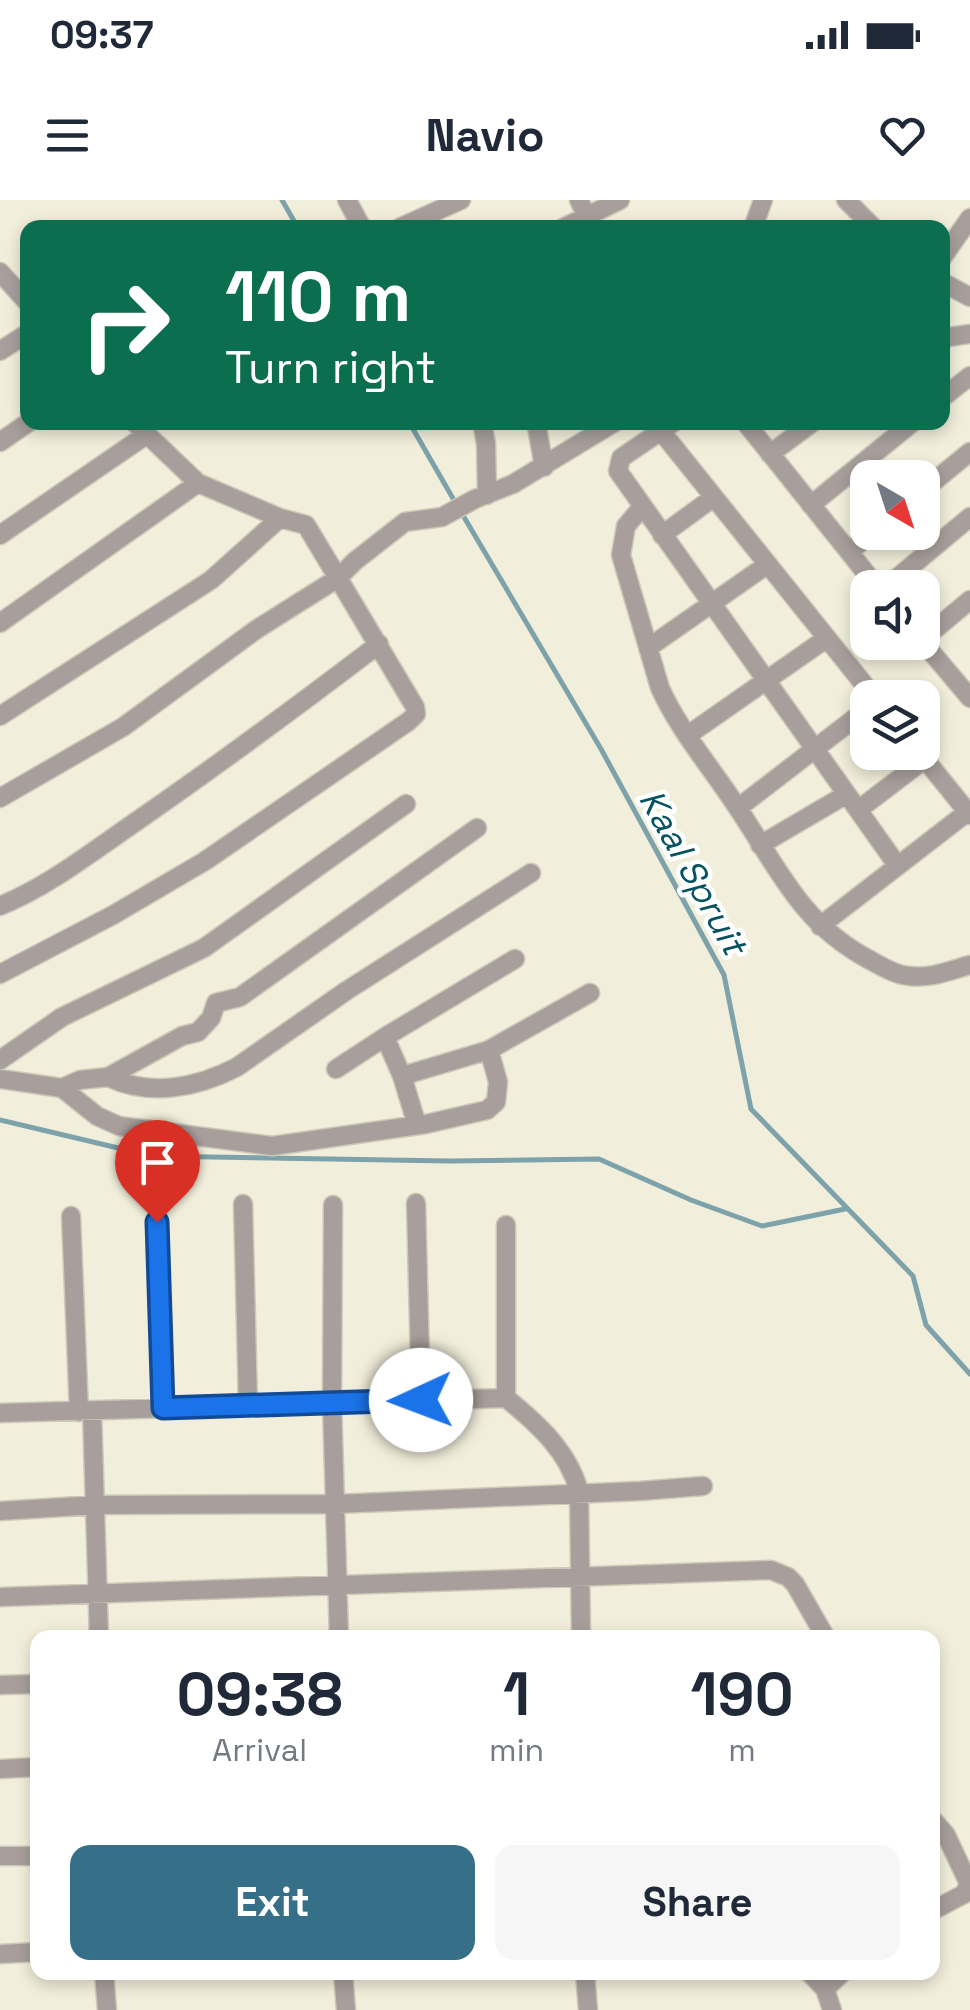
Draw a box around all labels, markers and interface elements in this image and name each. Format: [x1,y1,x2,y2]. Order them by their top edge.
text: 09:37 [50,11,154,59]
text: Navio [425,107,545,164]
icon: menu [40,108,95,163]
icon: heart [875,108,930,163]
text: 110 m [225,252,411,341]
icon: right [60,260,190,390]
text: Turn right [225,339,436,396]
north arrow [850,460,940,550]
map controls [850,460,940,770]
button: sound [850,570,940,660]
button: layers [850,680,940,770]
water label: Kaal Spruit [630,782,758,965]
pin [115,1120,200,1223]
icon: arrive [130,1135,185,1190]
position arrow [369,1348,473,1452]
text: 09:38 [176,1656,343,1733]
text: 1 [503,1656,530,1733]
text: 190 [690,1656,794,1733]
text: Arrival [212,1730,307,1770]
text: min [489,1730,544,1770]
text: m [728,1730,756,1770]
button: Exit [70,1845,475,1960]
button: Share [495,1845,900,1960]

